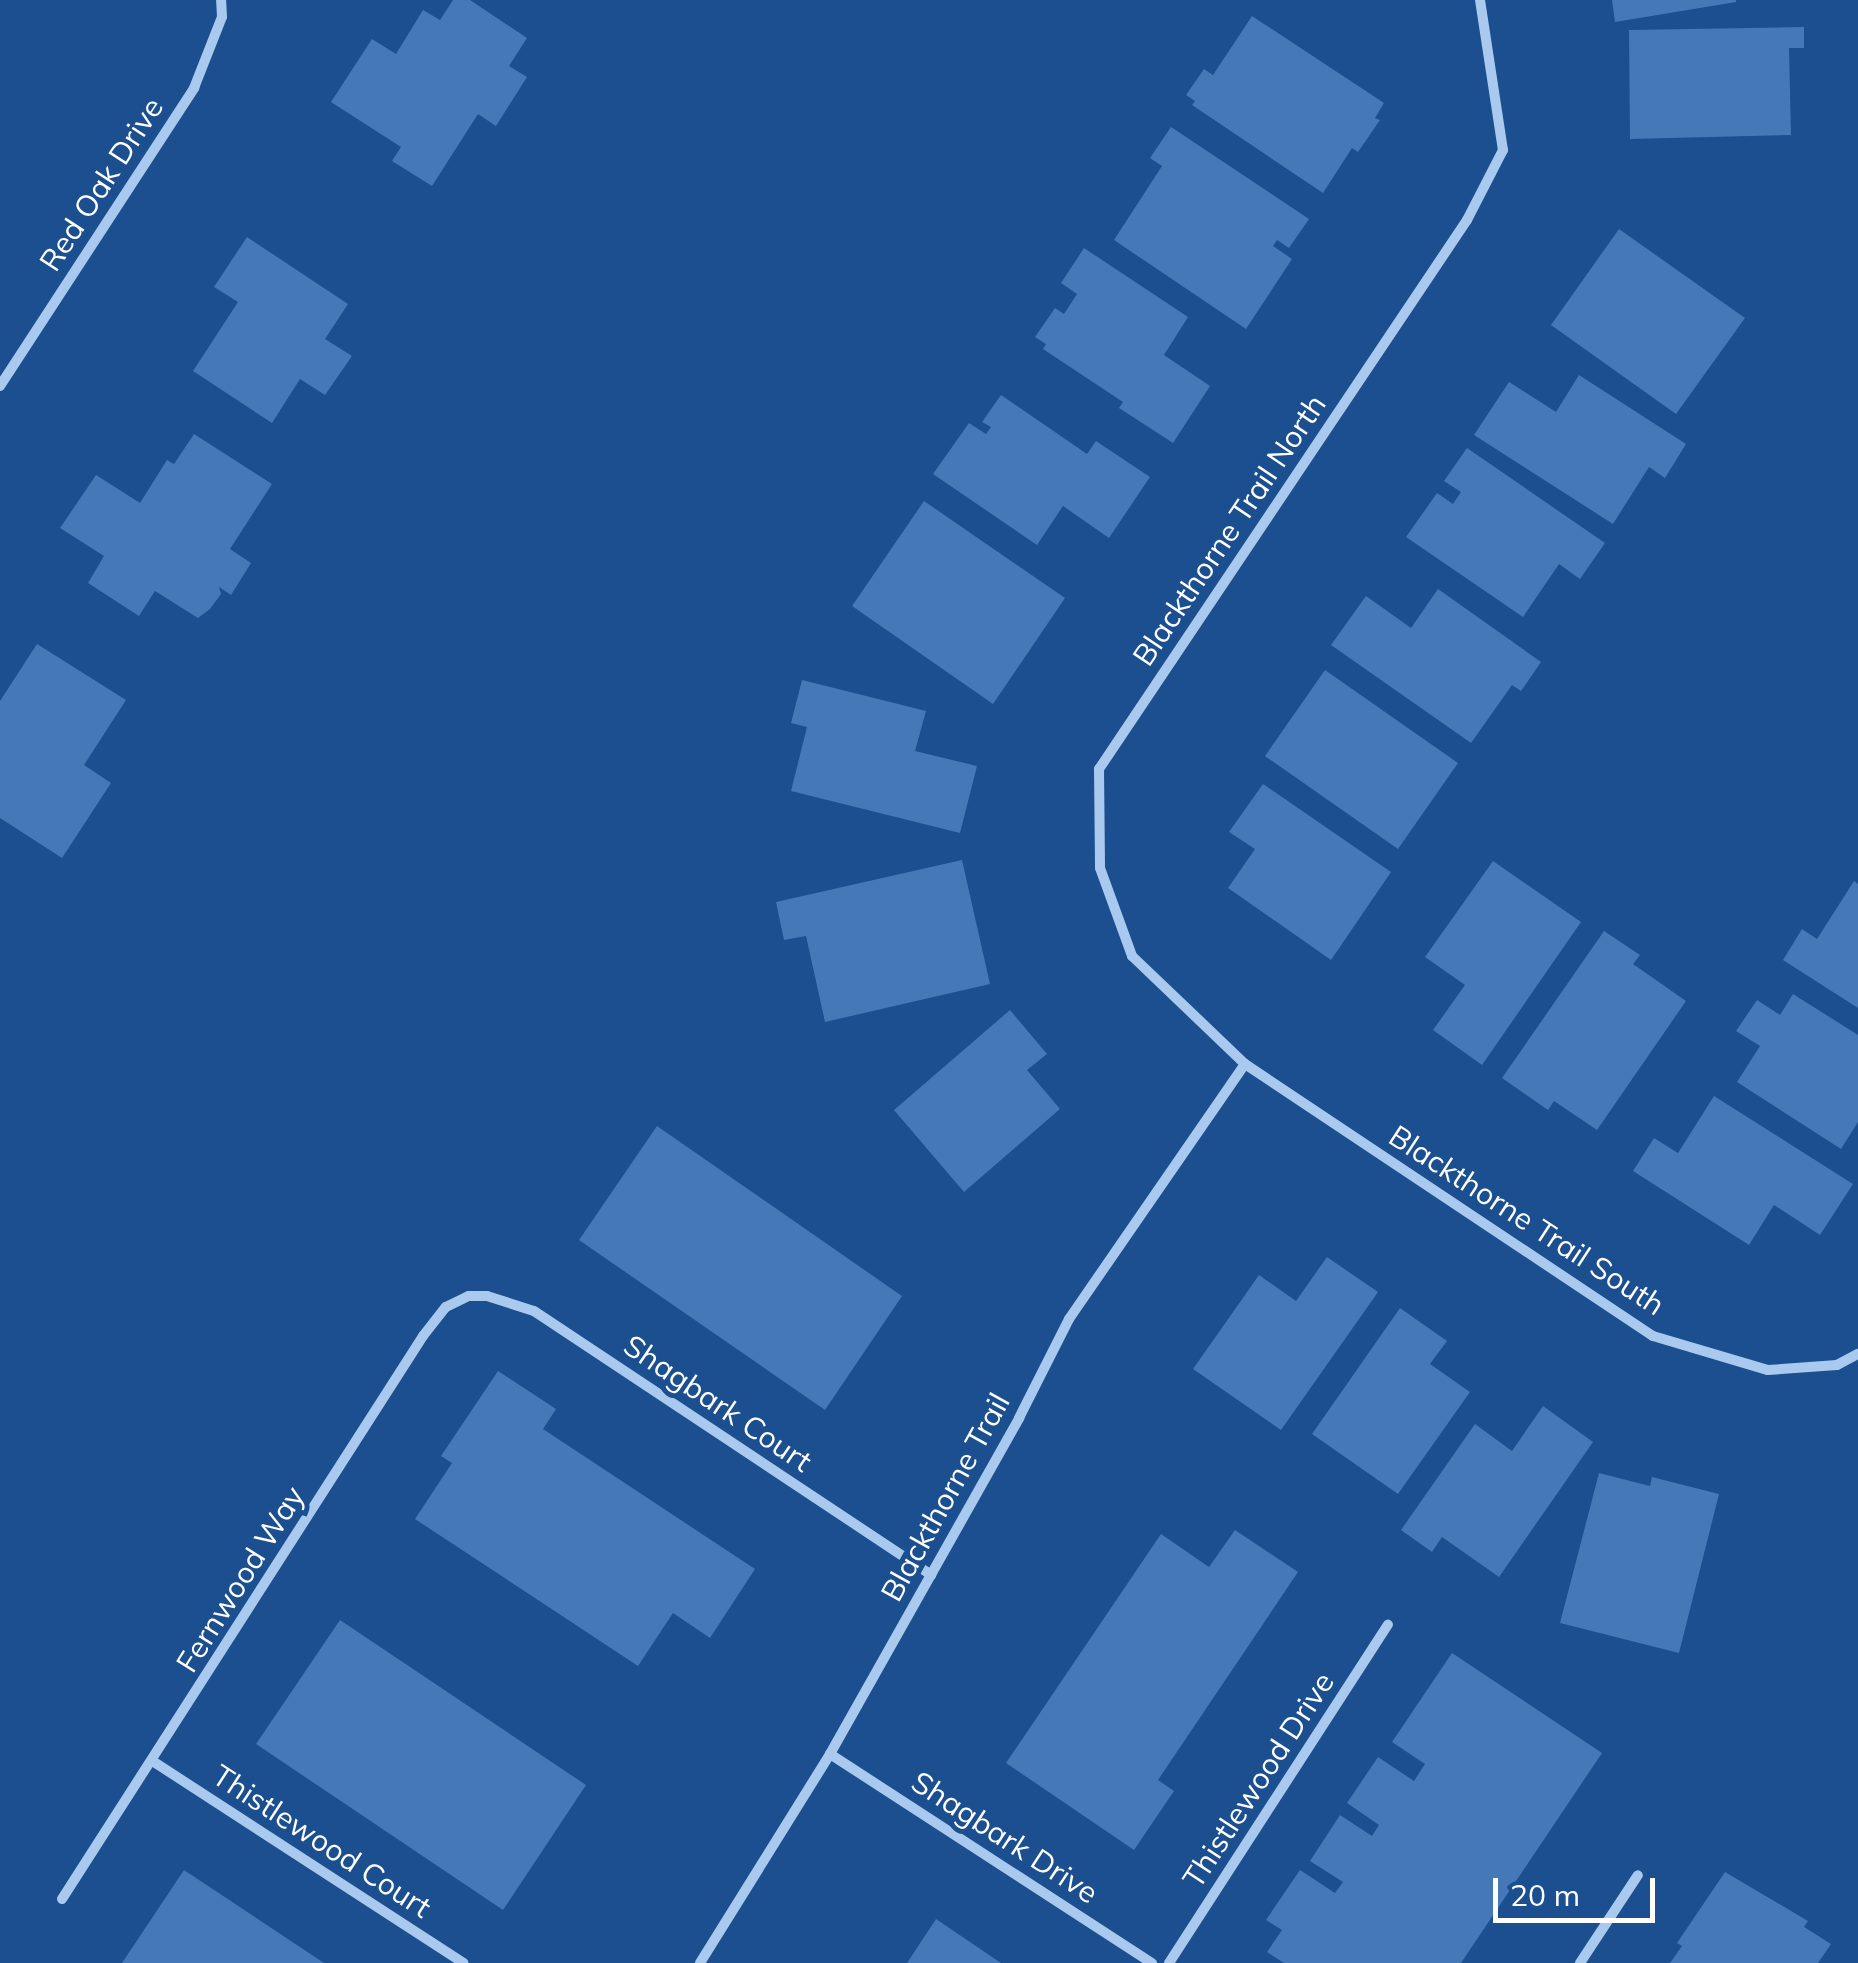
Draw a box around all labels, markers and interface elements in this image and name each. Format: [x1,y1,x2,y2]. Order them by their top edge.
street label: Red Oak Drive [32,91,170,277]
street label: Blackthorne Trail North [1125,388,1333,672]
street label: Blackthorne Trail South [1383,1117,1671,1323]
street label: Shagbark Court [617,1327,819,1479]
street label: Blackthorne Trail [873,1387,1017,1607]
street label: Fernwood Way [168,1479,312,1679]
street label: Thistlewood Drive [1175,1665,1341,1895]
street label: Thistlewood Court [206,1757,438,1925]
street label: Shagbark Drive [905,1763,1105,1911]
scale bar [1498,1858,1660,1920]
text: 20 m [1510,1876,1580,1914]

